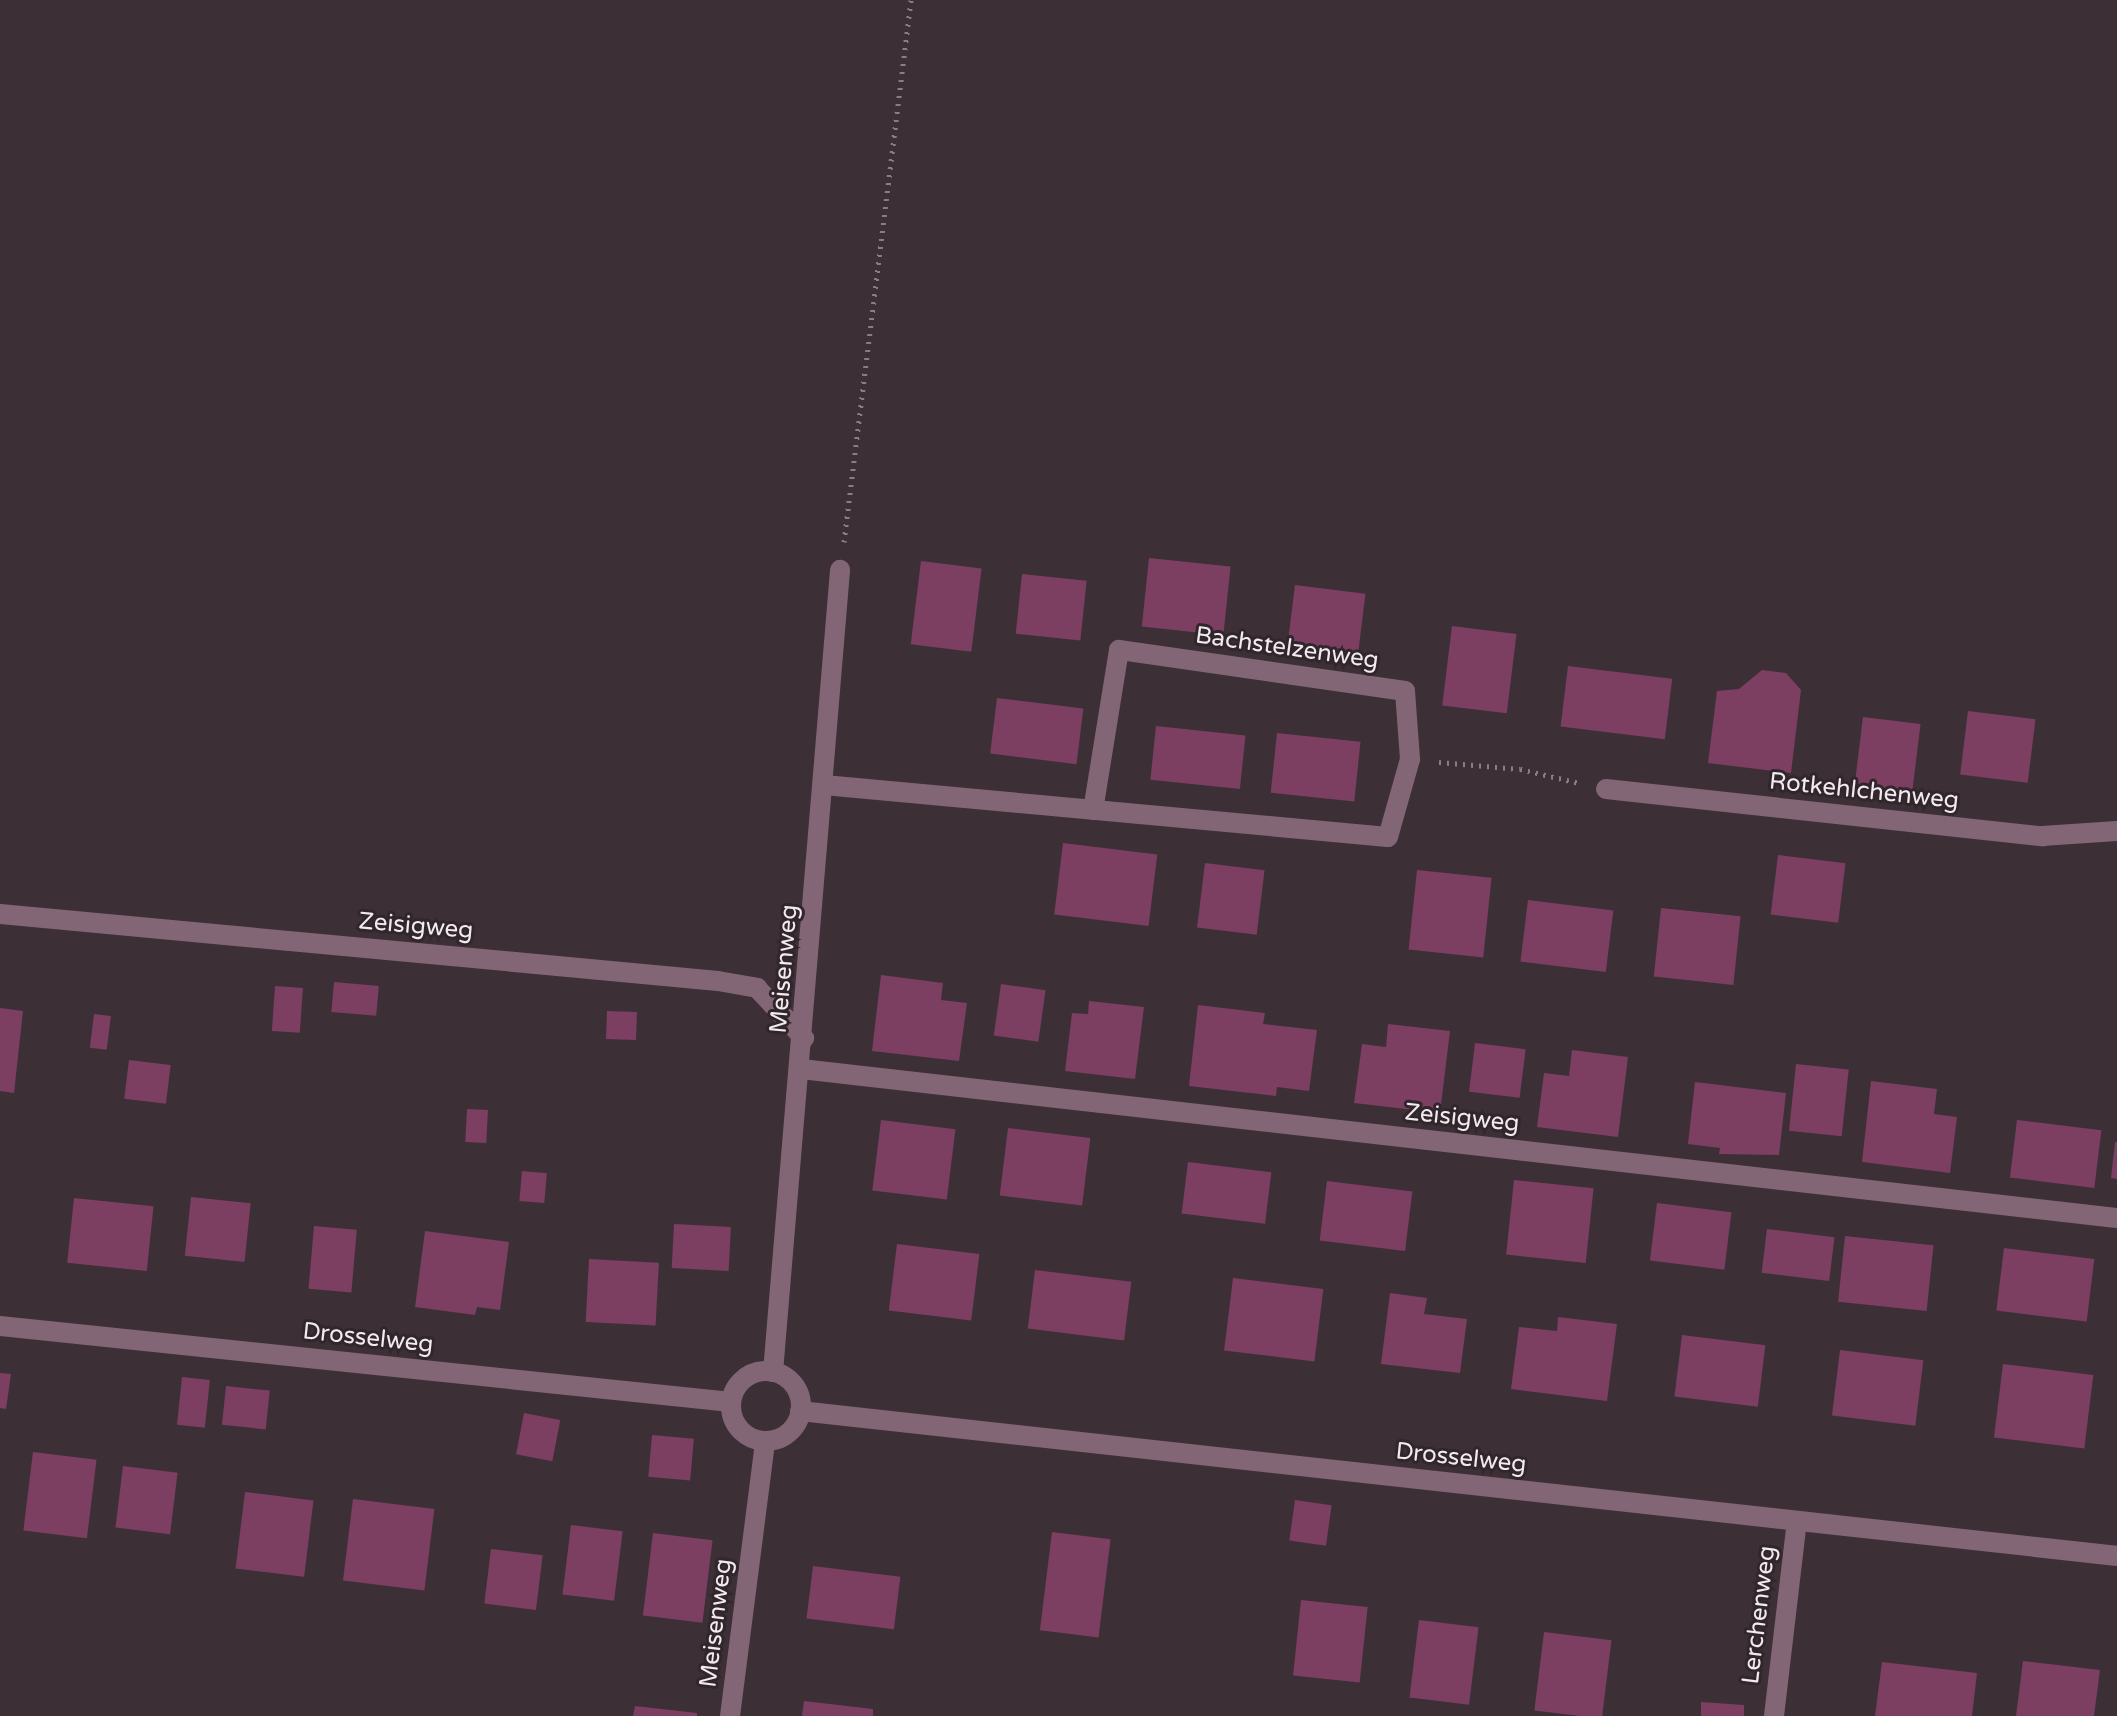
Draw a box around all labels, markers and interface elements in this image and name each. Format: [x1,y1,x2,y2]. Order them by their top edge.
street label: Bachstelzenweg [1193,621,1381,675]
street label: Rotkehlchenweg [1768,767,1960,815]
street label: Meisenweg [764,903,804,1035]
street label: Zeisigweg [357,907,475,945]
street label: Zeisigweg [1403,1098,1521,1138]
street label: Drosselweg [301,1317,435,1359]
street label: Drosselweg [1394,1437,1528,1479]
street label: Lerchenweg [1736,1544,1782,1686]
street label: Meisenweg [694,1557,738,1689]

